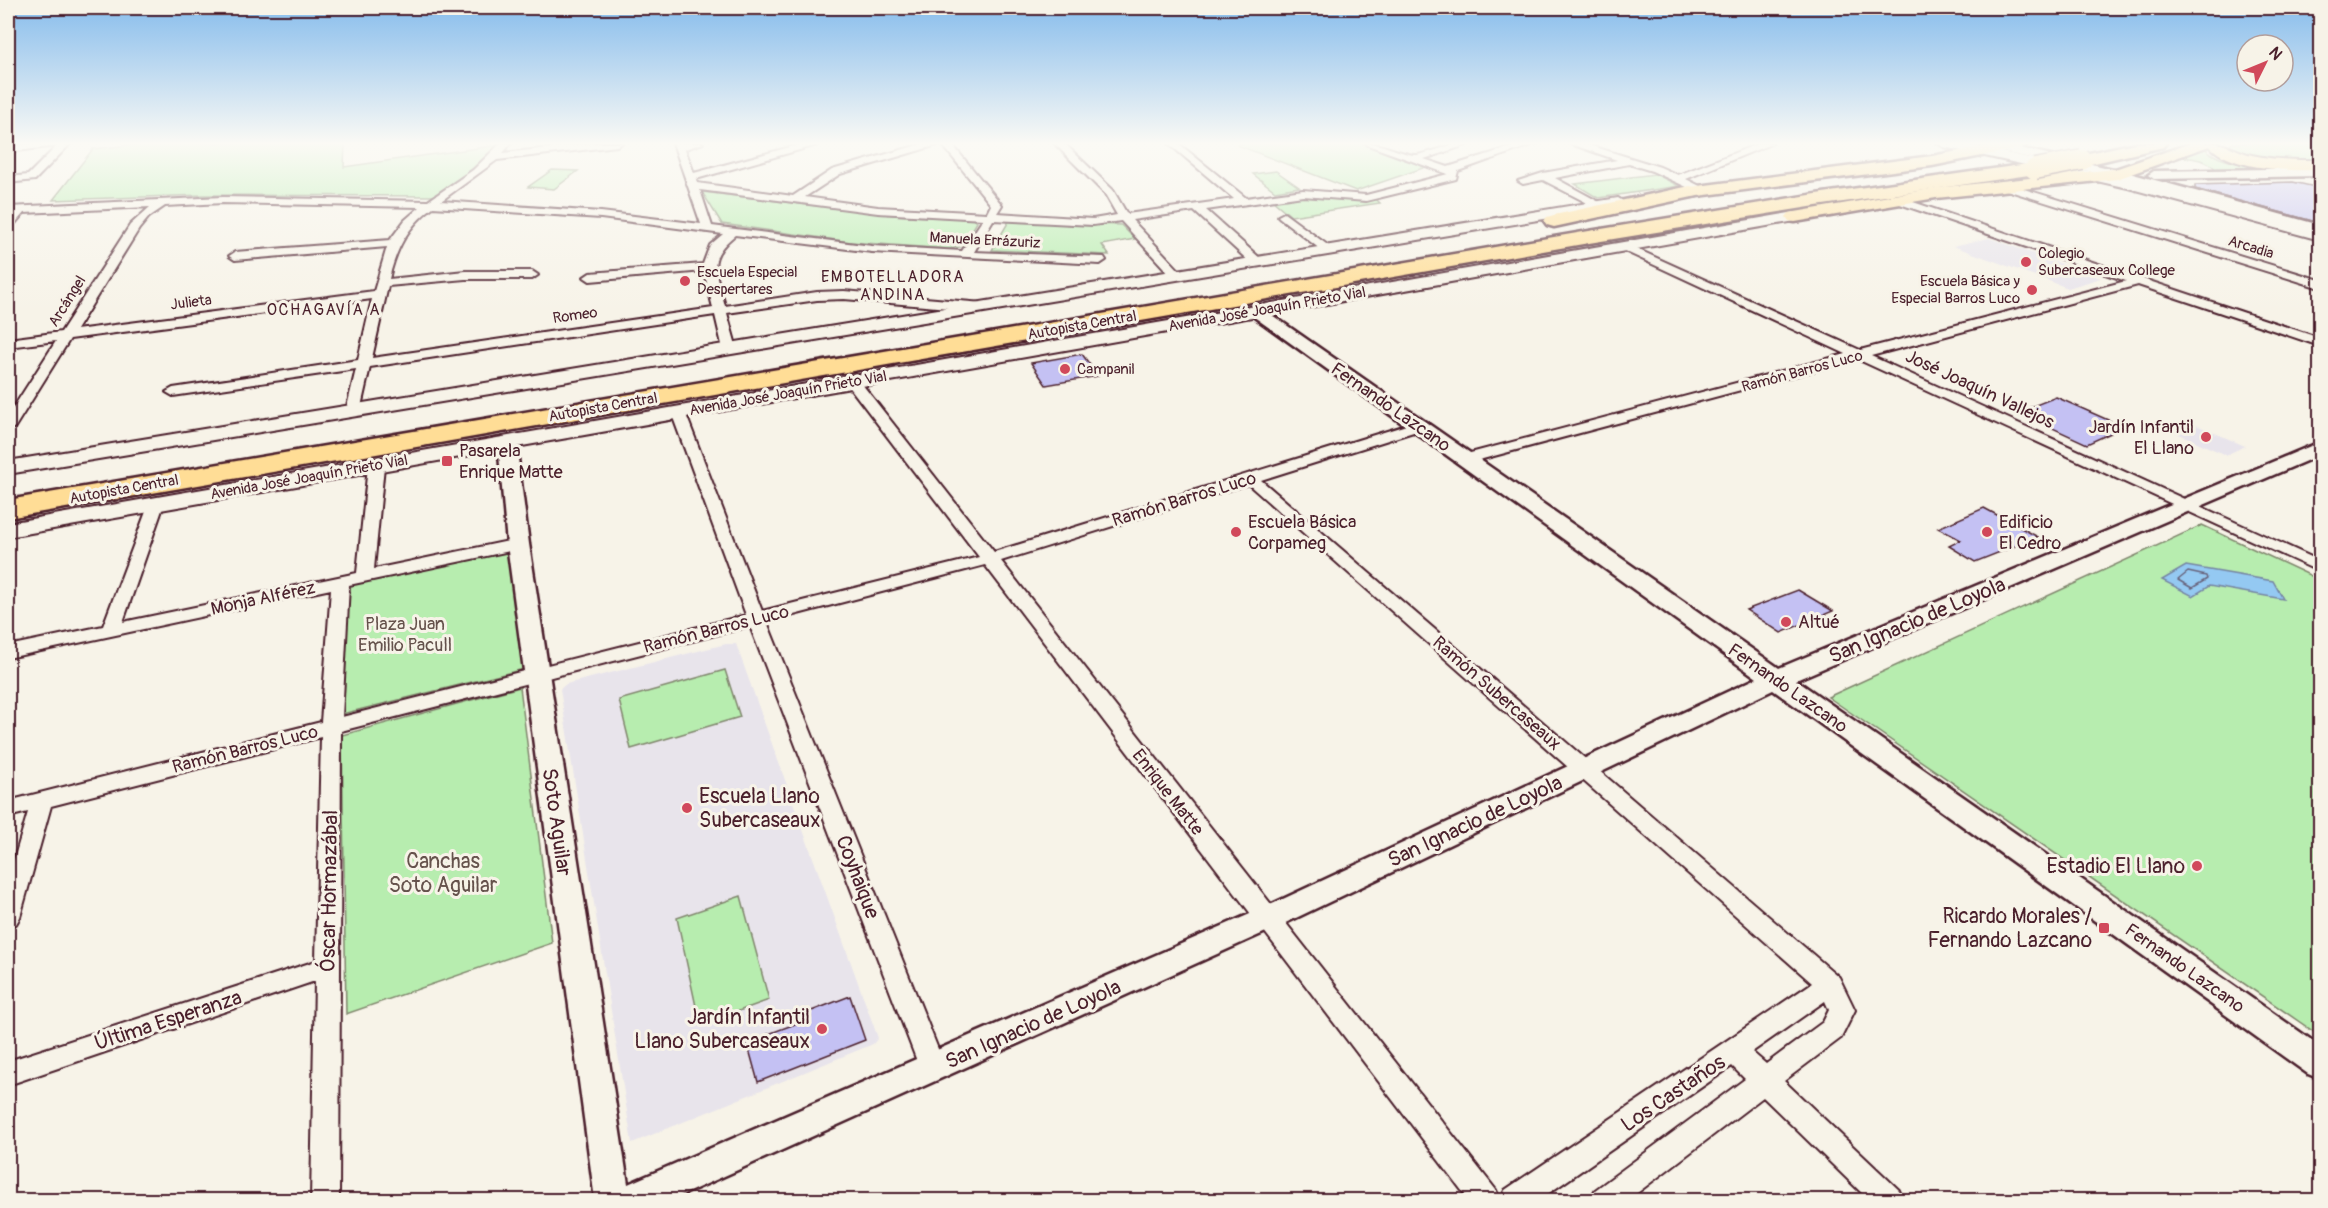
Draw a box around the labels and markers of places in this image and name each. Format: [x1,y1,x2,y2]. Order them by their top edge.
place label: Colegio Subercaseaux College [2038,244,2175,280]
marker: Colegio Subercaseaux College [2019,255,2033,269]
place label: Escuela Especial Despertares [697,263,798,299]
place label: Escuela Básica y Especial Barros Luco [1891,272,2021,308]
marker: Escuela Especial Despertares [678,274,692,288]
marker: Escuela Básica y Especial Barros Luco [2025,283,2039,297]
place label: Campanil [1077,360,1135,379]
marker: Campanil [1058,362,1072,376]
place label: Jardín Infantil El Llano [2089,416,2194,460]
marker: Jardín Infantil El Llano [2199,430,2213,444]
place label: Pasarela Enrique Matte [459,440,563,484]
marker: Pasarela Enrique Matte [440,454,454,468]
place label: Escuela Básica Corpameg [1248,511,1356,555]
place label: Edificio El Cedro [1999,511,2061,555]
marker: Escuela Básica Corpameg [1229,525,1243,539]
marker: Edificio El Cedro [1980,525,1994,539]
place label: Altué [1798,611,1840,634]
marker: Altué [1779,615,1793,629]
place label: Escuela Llano Subercaseaux [699,783,821,834]
marker: Escuela Llano Subercaseaux [680,801,694,815]
place label: Estadio El Llano [2047,853,2185,880]
marker: Estadio El Llano [2190,859,2204,873]
place label: Ricardo Morales / Fernando Lazcano [1928,903,2092,954]
marker: Ricardo Morales / Fernando Lazcano [2097,921,2111,935]
place label: Jardín Infantil Llano Subercaseaux [634,1004,810,1055]
marker: Jardín Infantil Llano Subercaseaux [815,1022,829,1036]

